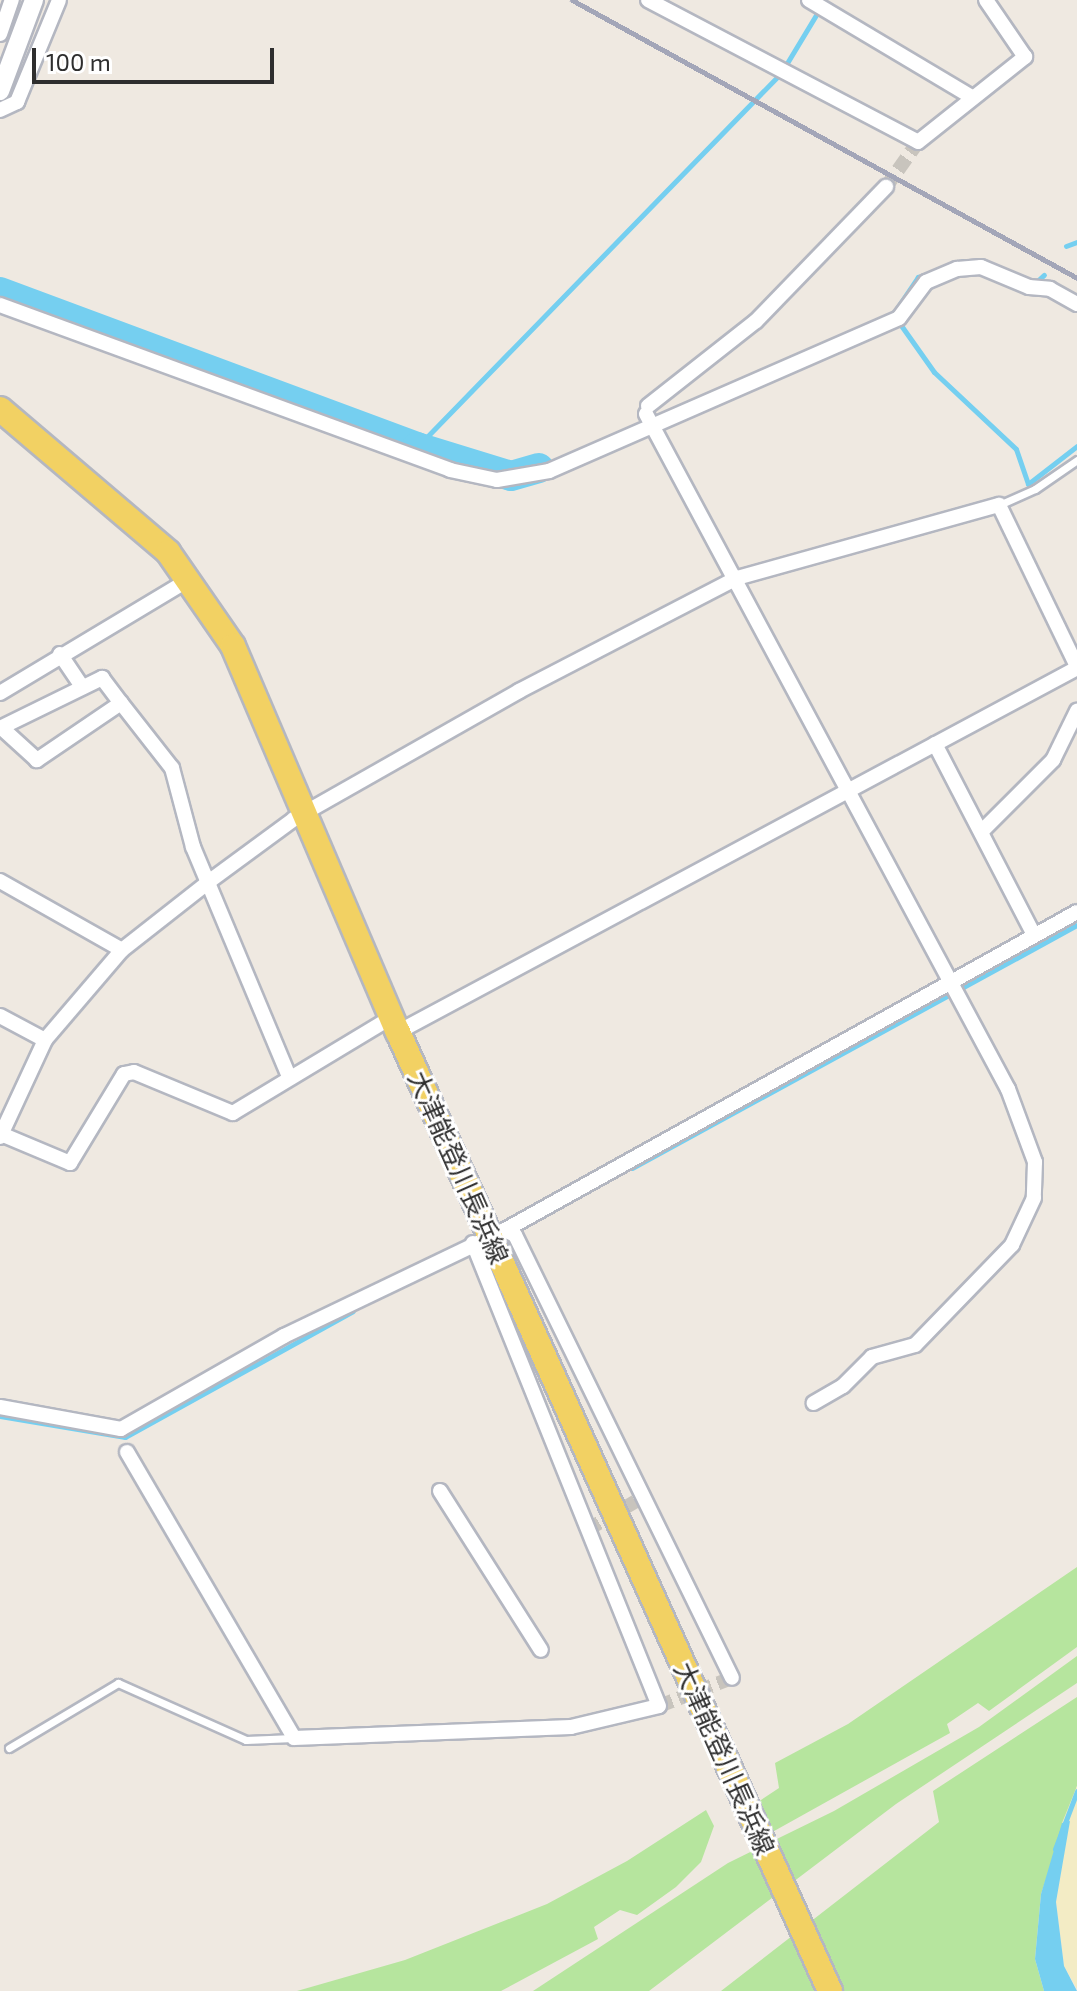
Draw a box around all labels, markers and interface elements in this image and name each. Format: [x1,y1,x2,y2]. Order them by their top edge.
scale bar [36,32,278,82]
text: 100 m [46,47,111,76]
street label: 大津能登川長浜線 [402,1066,516,1268]
street label: 大津能登川長浜線 [668,1657,782,1859]

